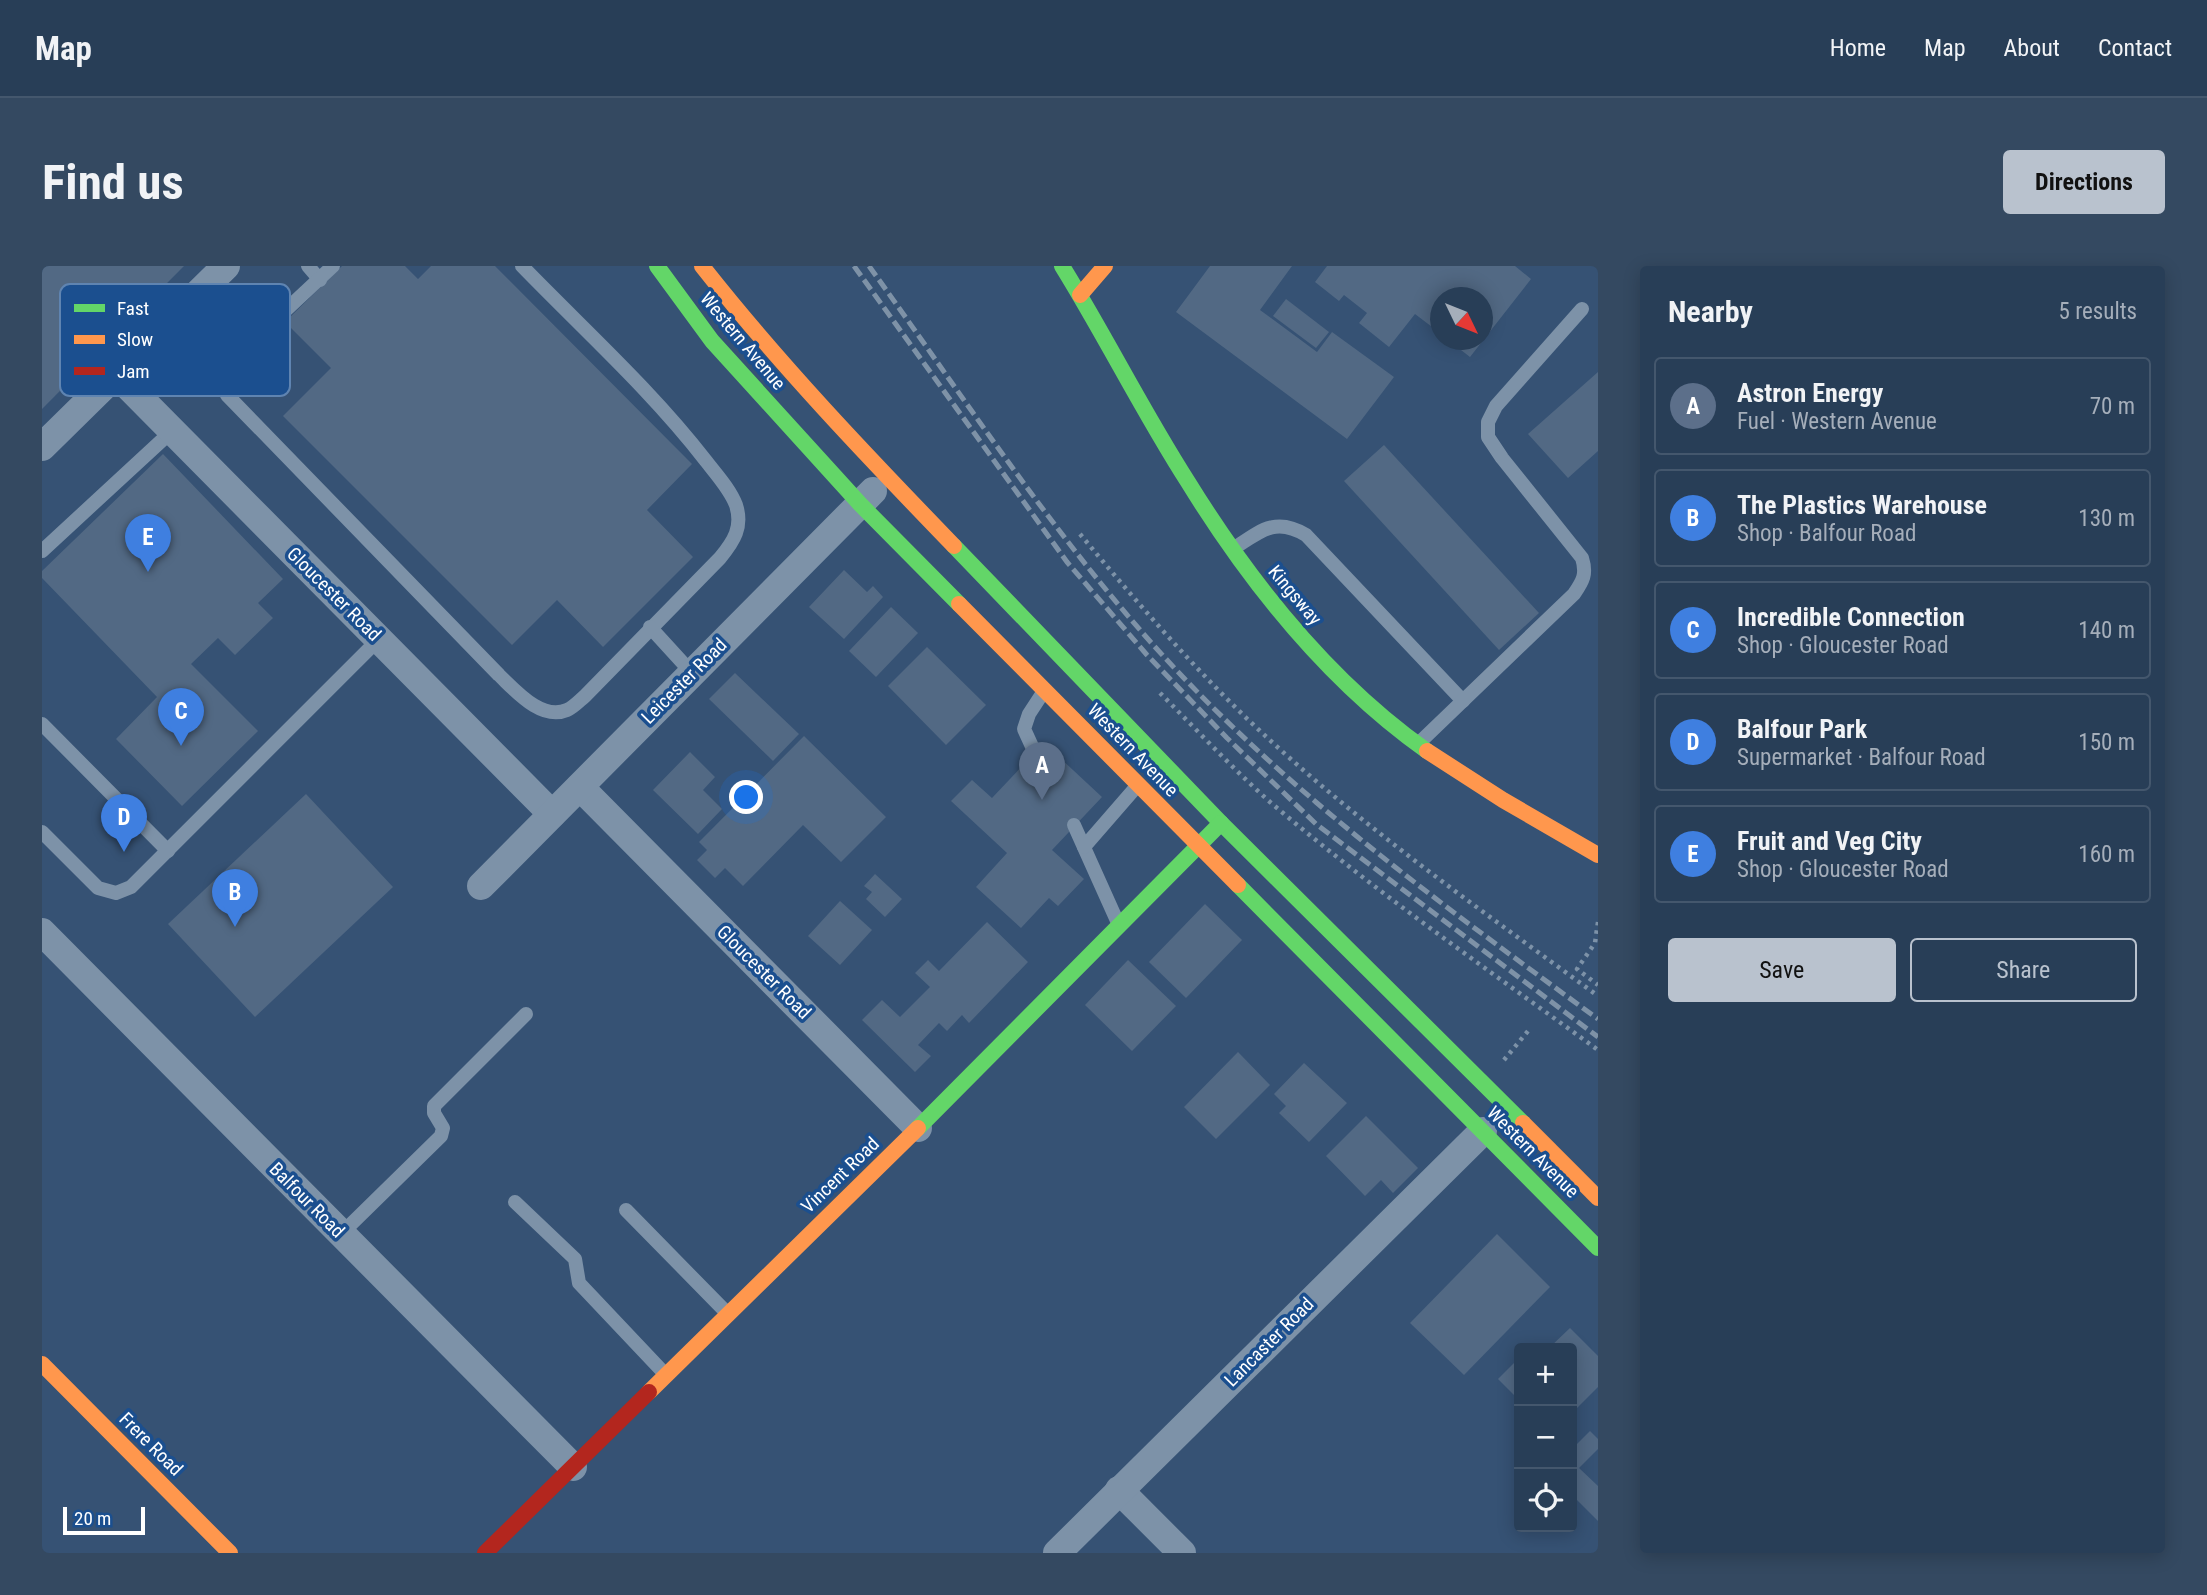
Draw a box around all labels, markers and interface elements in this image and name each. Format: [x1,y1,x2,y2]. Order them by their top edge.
text: Map [35,29,92,68]
text: Home [1830,34,1886,62]
text: Map [1924,34,1966,62]
text: About [2004,34,2060,62]
text: Contact [2098,34,2172,62]
button: Directions [2003,150,2165,214]
text: Find us [42,154,184,211]
legend [60,284,290,396]
north arrow [1430,287,1493,350]
street label: Western Avenue [696,288,791,395]
text: Nearby [1668,294,1753,329]
text: Fast [117,297,149,320]
text: 5 results [2059,298,2137,325]
text: Slow [117,328,153,351]
text: Jam [117,360,150,383]
text: Astron Energy [1737,378,1883,408]
text: A [1686,393,1700,420]
text: 70 m [2090,393,2135,420]
text: Fuel · Western Avenue [1737,408,1937,435]
text: The Plastics Warehouse [1737,490,1987,520]
text: B [1687,505,1699,532]
text: 130 m [2078,505,2135,532]
pin: E [125,514,171,572]
text: Shop · Balfour Road [1737,520,1916,547]
street label: Gloucester Road [282,542,386,646]
street label: Kingsway [1263,560,1327,630]
text: Incredible Connection [1737,602,1965,632]
text: C [1686,617,1700,644]
text: 140 m [2078,617,2135,644]
text: Shop · Gloucester Road [1737,632,1949,659]
street label: Leicester Road [636,633,732,729]
pin: C [158,688,204,746]
street label: Western Avenue [1083,699,1183,801]
text: Balfour Park [1737,714,1867,744]
text: D [1687,729,1700,756]
text: 150 m [2078,729,2135,756]
pin: A [1019,742,1065,800]
text: Supermarket · Balfour Road [1737,744,1986,771]
your location [729,780,763,814]
pin: D [101,794,147,852]
text: Fruit and Veg City [1737,826,1922,856]
text: E [1687,841,1699,868]
text: 160 m [2078,841,2135,868]
text: Shop · Gloucester Road [1737,856,1949,883]
pin: B [212,869,258,927]
street label: Gloucester Road [712,920,816,1024]
button: Save [1668,938,1896,1002]
button: Share [1910,938,2137,1002]
street label: Western Avenue [1482,1101,1584,1203]
street label: Vincent Road [796,1132,884,1218]
street label: Balfour Road [265,1158,349,1242]
street label: Lancaster Road [1220,1293,1318,1391]
map controls [1514,1343,1577,1532]
button: + [1514,1343,1577,1406]
button: − [1514,1406,1577,1469]
street label: Frere Road [114,1407,188,1481]
button: locate [1514,1469,1577,1532]
scale bar [63,1504,145,1536]
text: 20 m [74,1507,111,1530]

